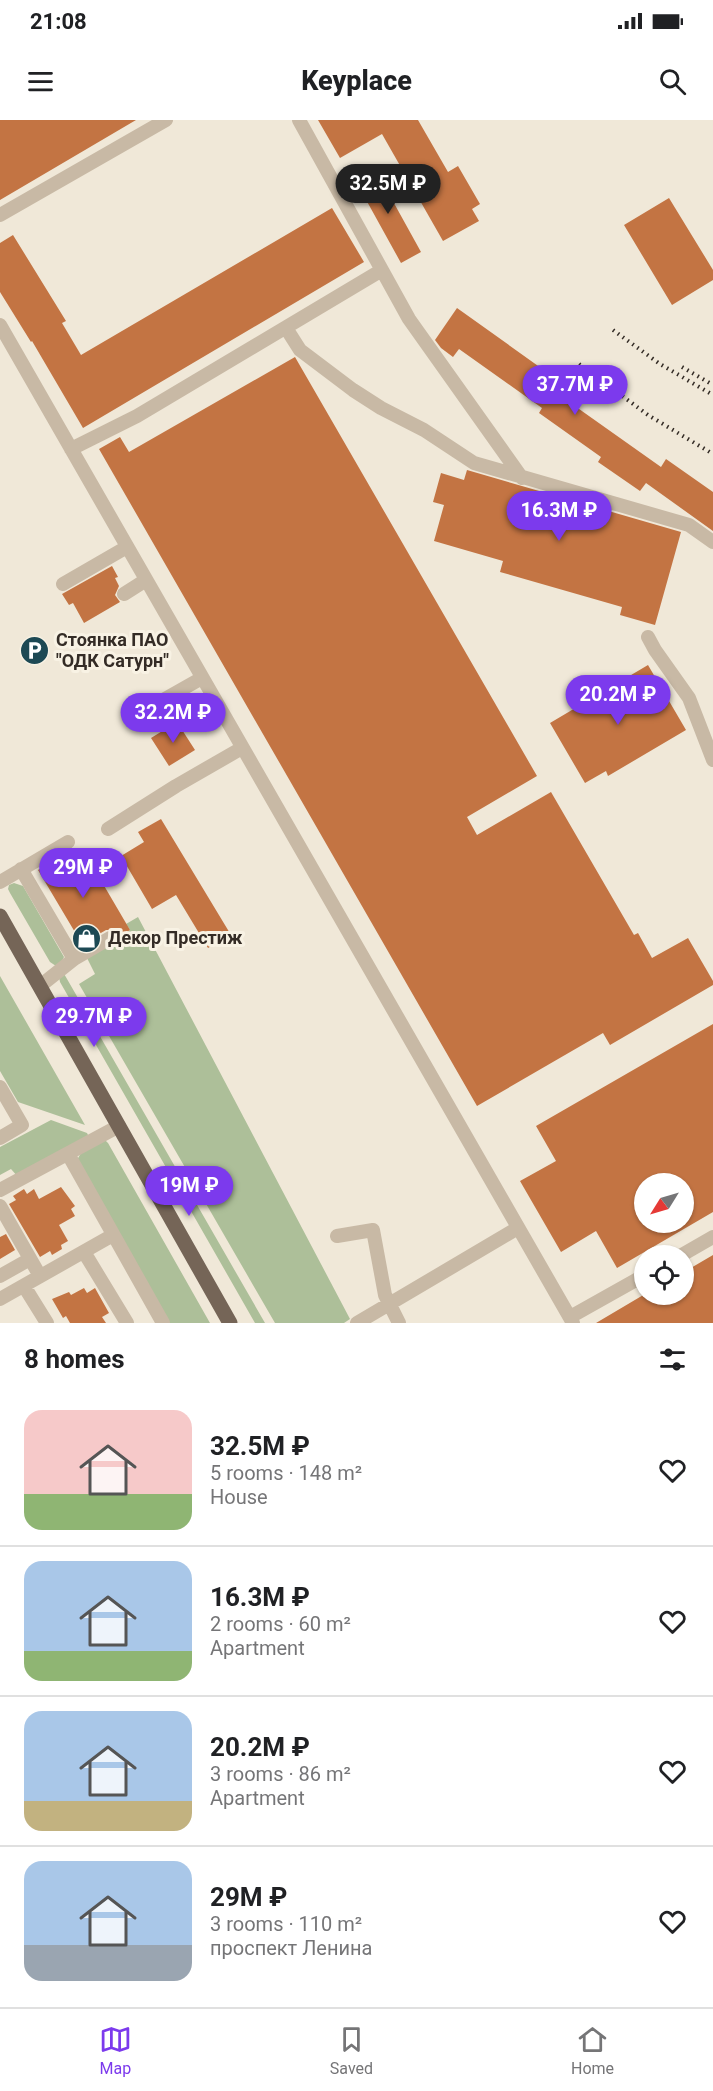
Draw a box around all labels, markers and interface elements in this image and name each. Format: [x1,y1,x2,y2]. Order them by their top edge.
text: 21:08 [30,9,87,34]
icon: menu [24,65,57,98]
text: Keyplace [301,65,412,97]
icon: search [656,65,689,98]
pin: 32.5M ₽ [333,164,443,215]
text: 32.5M ₽ [350,171,426,195]
pin: 37.7M ₽ [520,365,630,416]
text: 37.7M ₽ [537,372,613,396]
pin: 16.3M ₽ [504,491,614,542]
text: 16.3M ₽ [521,498,597,522]
place label: Стоянка ПАО "ОДК Сатурн" [56,629,169,671]
parking icon: Стоянка ПАО "ОДК Сатурн" [19,634,51,666]
pin: 20.2M ₽ [563,675,673,726]
text: 20.2M ₽ [580,682,656,706]
pin: 32.2M ₽ [118,693,228,744]
text: 32.2M ₽ [135,700,211,724]
pin: 29M ₽ [41,848,125,899]
text: 29M ₽ [53,855,113,879]
shop icon: Декор Престиж [71,922,103,954]
place label: Декор Престиж [108,927,243,948]
pin: 29.7M ₽ [39,997,149,1048]
text: 29.7M ₽ [56,1004,132,1028]
pin: 19M ₽ [147,1166,231,1217]
text: 19M ₽ [159,1173,219,1197]
north arrow [634,1173,694,1233]
map controls [634,1173,694,1305]
button: locate [634,1245,694,1305]
icon: filters [656,1343,689,1376]
text: 8 homes [24,1344,125,1374]
text: 32.5M ₽ [210,1431,310,1461]
icon: home [72,1434,144,1506]
icon: heart [656,1454,689,1487]
text: 5 rooms · 148 m² [210,1461,362,1485]
text: House [210,1485,268,1509]
text: 16.3M ₽ [210,1582,310,1612]
icon: home [72,1585,144,1657]
icon: heart [656,1605,689,1638]
text: 2 rooms · 60 m² [210,1612,351,1636]
text: Apartment [210,1636,305,1660]
text: 20.2M ₽ [210,1732,310,1762]
icon: home [72,1735,144,1807]
icon: heart [656,1755,689,1788]
text: 3 rooms · 86 m² [210,1762,351,1786]
text: Apartment [210,1786,305,1810]
text: 29M ₽ [210,1882,287,1912]
icon: home [72,1885,144,1957]
icon: heart [656,1905,689,1938]
text: 3 rooms · 110 m² [210,1912,362,1936]
text: проспект Ленина [210,1936,372,1960]
tab: Map [99,2023,132,2078]
tab: Saved [330,2023,373,2078]
tab: Home [571,2023,614,2078]

